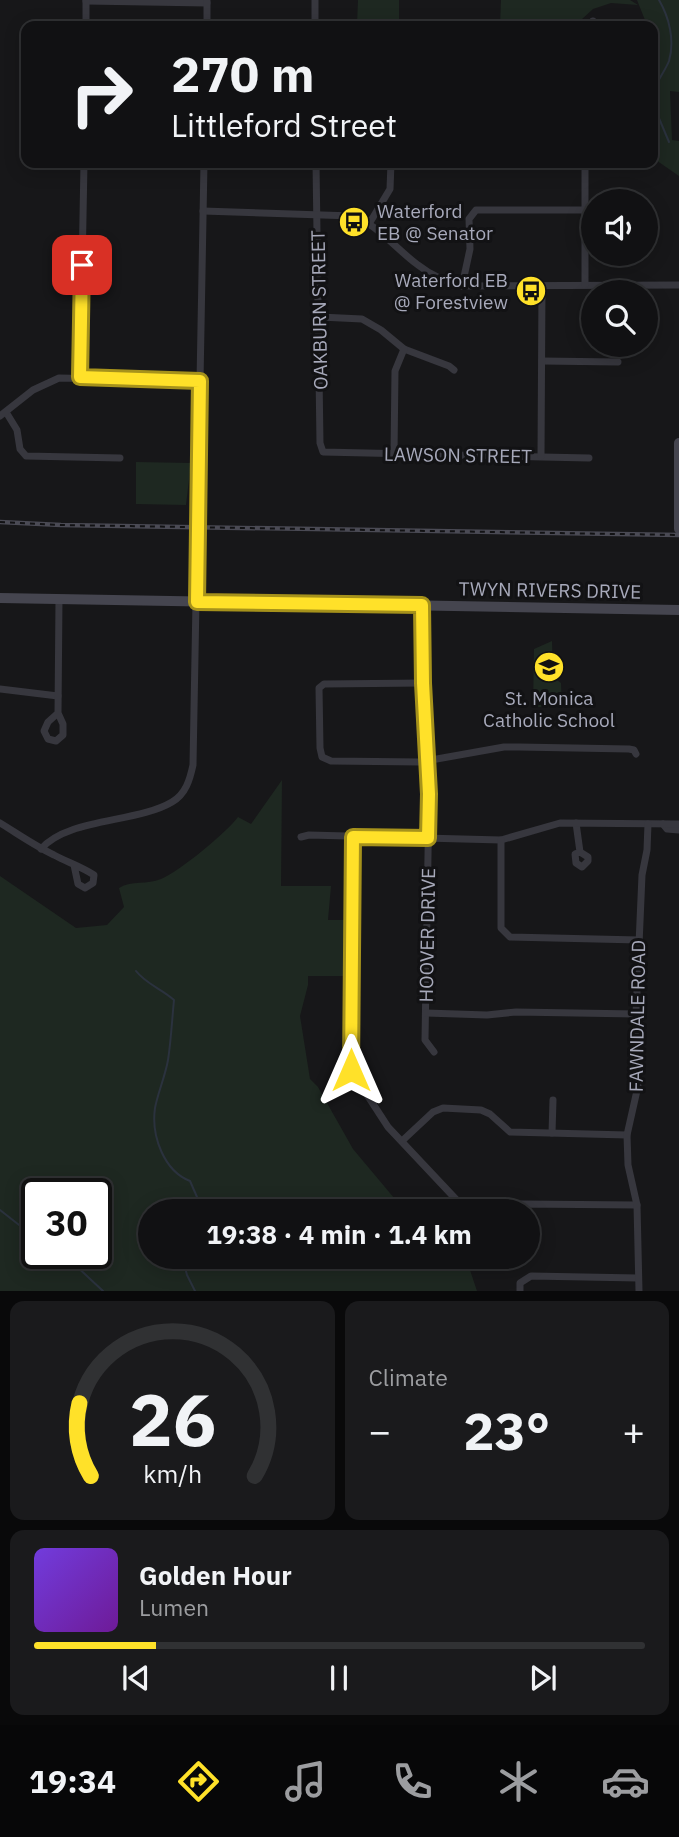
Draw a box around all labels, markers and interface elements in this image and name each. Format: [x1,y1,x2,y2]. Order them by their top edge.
text: 270 m [171,42,315,105]
icon: right [56,49,147,140]
text: Littleford Street [171,104,397,146]
map controls [581,189,658,357]
button: sound [581,189,658,266]
place label: Waterford EB @ Senator [377,199,493,245]
bus stop icon: Waterford EB @ Senator [337,205,371,239]
street label: OAKBURN STREET [306,230,332,390]
pin [52,235,112,295]
icon: arrive [63,246,101,284]
place label: Waterford EB @ Forestview [394,268,508,314]
bus stop icon: Waterford EB @ Forestview [514,274,548,308]
button: search [581,280,658,357]
street label: LAWSON STREET [384,442,532,468]
street label: TWYN RIVERS DRIVE [458,576,642,604]
school or university icon: St. Monica Catholic School [532,650,566,684]
place label: St. Monica Catholic School [483,686,615,732]
street label: HOOVER DRIVE [414,868,440,1002]
street label: FAWNDALE ROAD [624,940,650,1092]
position arrow [314,1033,388,1107]
speed limit sign: 30 [21,1178,112,1269]
text: 19:38 · 4 min · 1.4 km [206,1217,472,1251]
text: Climate [369,1362,448,1392]
text: 26 [129,1372,216,1467]
text: 23° [463,1397,550,1464]
text: − [369,1406,391,1455]
text: + [622,1406,645,1455]
text: km/h [143,1457,202,1490]
text: Golden Hour [139,1558,292,1592]
text: Lumen [139,1592,209,1622]
icon: previous [117,1659,155,1697]
icon: pause [320,1659,358,1697]
icon: next [524,1659,562,1697]
icon: directions [174,1757,223,1806]
icon: music [281,1757,330,1806]
icon: phone [388,1757,437,1806]
icon: climate [494,1757,543,1806]
icon: car [601,1757,650,1806]
text: 19:34 [29,1760,116,1802]

